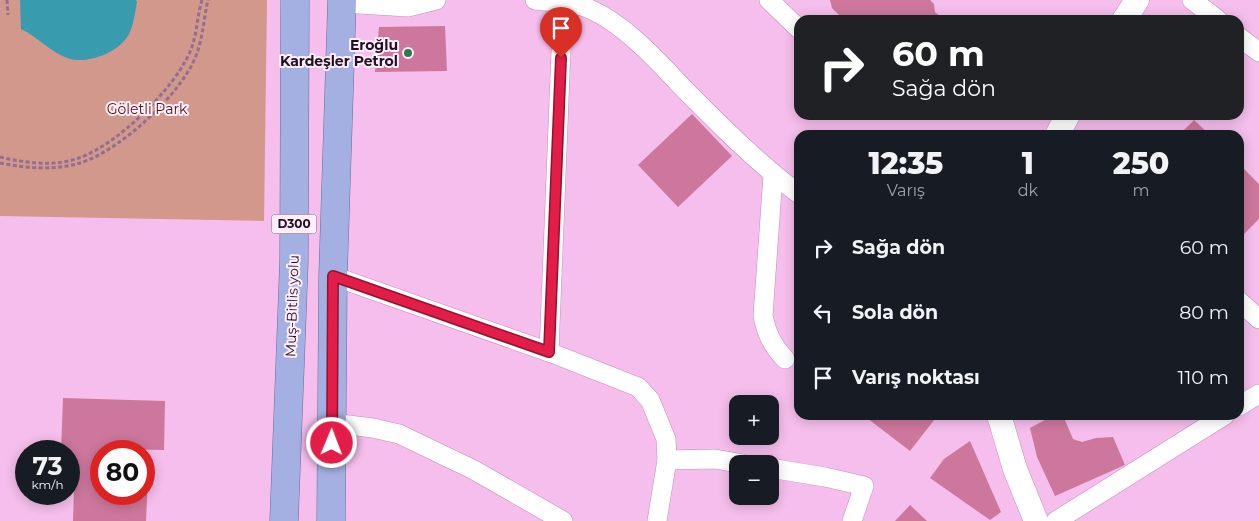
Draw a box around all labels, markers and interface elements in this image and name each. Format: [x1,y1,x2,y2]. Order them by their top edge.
pin [540,7,582,58]
icon: arrive [547,14,575,42]
text: 60 m [892,32,985,75]
icon: right [809,35,874,100]
place label: Eroğlu Kardeşler Petrol [280,36,398,70]
marker: Eroğlu Kardeşler Petrol [402,47,414,59]
text: Sağa dön [892,75,996,102]
park label: Göletli Park [107,100,188,118]
text: 12:35 [869,145,943,182]
text: 1 [1022,145,1034,182]
text: 250 [1113,145,1169,182]
text: Varış [887,181,925,200]
text: dk [1018,181,1038,200]
text: m [1133,181,1150,200]
road number: D300 [272,214,316,233]
icon: right [809,234,837,262]
text: Sağa dön [852,236,945,259]
text: 60 m [1180,236,1229,259]
street label: Muş-Bitlis yolu [281,255,303,357]
icon: left [809,299,837,327]
text: Sola dön [852,301,938,324]
text: 80 m [1179,301,1229,324]
icon: arrive [809,364,837,392]
text: Varış noktası [852,366,980,389]
text: 110 m [1178,366,1229,389]
map controls [729,395,779,505]
button: + [729,395,779,445]
position arrow [305,416,357,468]
speed limit sign: 80 [90,440,155,505]
text: 73 [32,451,63,481]
button: − [729,455,779,505]
text: km/h [31,477,64,492]

